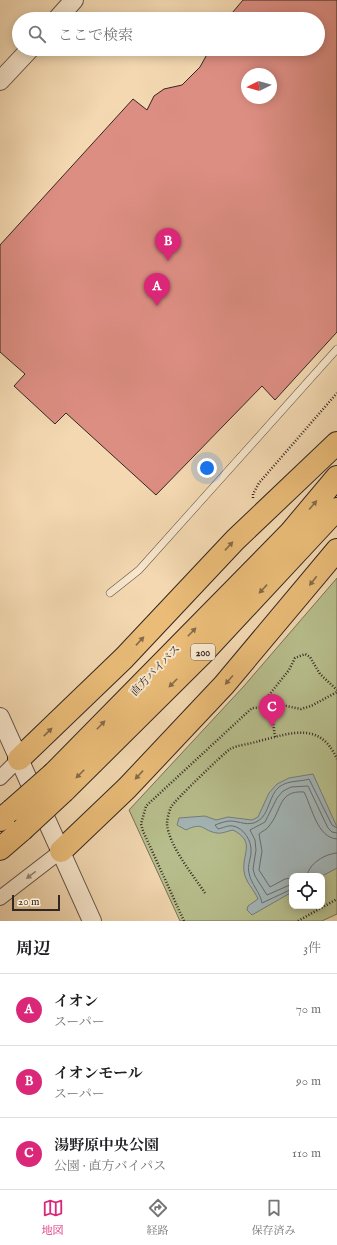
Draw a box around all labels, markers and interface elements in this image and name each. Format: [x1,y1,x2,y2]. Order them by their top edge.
search box [12,12,325,56]
icon: search [26,23,48,45]
text: ここで検索 [58,26,133,45]
north arrow [241,68,277,104]
pin: B [155,228,181,261]
pin: A [144,273,170,306]
your location [197,458,217,478]
one-way arrow [309,500,318,510]
one-way arrow [224,541,234,551]
one-way arrow [308,576,317,586]
one-way arrow [258,584,268,594]
one-way arrow [187,627,197,637]
one-way arrow [136,636,145,646]
street label: 直方バイパス [128,642,184,699]
road number: 200 [191,644,215,660]
one-way arrow [224,675,233,685]
one-way arrow [168,678,178,688]
pin: C [259,694,285,727]
one-way arrow [96,720,106,730]
one-way arrow [43,727,53,737]
one-way arrow [75,769,85,779]
one-way arrow [135,770,144,780]
one-way arrow [25,871,36,879]
map controls [289,873,325,909]
button: locate [289,873,325,909]
scale bar [12,893,60,912]
text: 20 m [18,895,39,909]
text: 周辺 [16,939,50,960]
text: 3件 [303,940,321,957]
text: イオン [54,992,99,1011]
text: A [25,1001,33,1018]
text: 70 m [296,1001,321,1018]
text: スーパー [54,1014,105,1031]
text: イオンモール [54,1064,143,1083]
text: B [25,1073,33,1090]
text: 90 m [296,1073,321,1090]
text: スーパー [54,1086,105,1103]
text: 湯野原中央公園 [54,1136,159,1155]
text: C [24,1145,34,1162]
text: 110 m [292,1145,321,1162]
text: 公園 · 直方バイパス [54,1158,166,1175]
tab: 地図 [42,1197,64,1238]
tab: 経路 [147,1197,169,1238]
tab: 保存済み [252,1197,296,1238]

